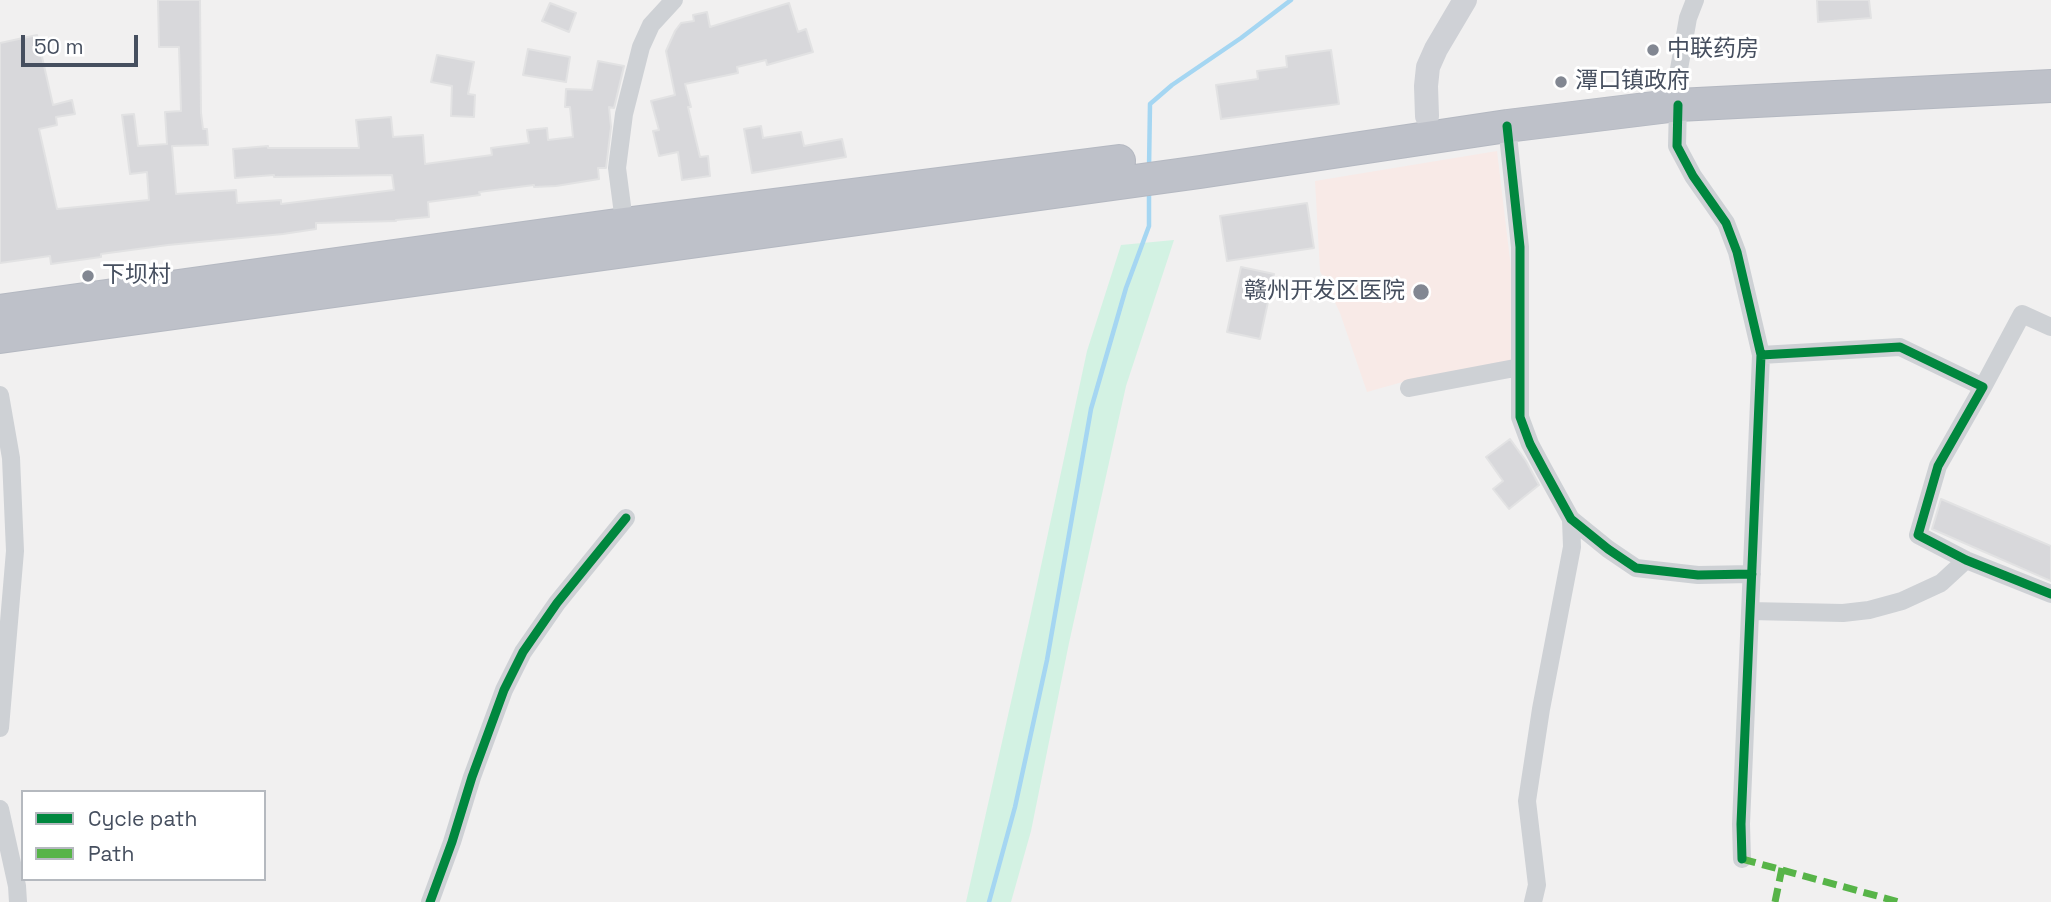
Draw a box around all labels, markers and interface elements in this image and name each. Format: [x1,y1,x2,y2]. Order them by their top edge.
scale bar [24,21,142,65]
text: 50 m [34,33,84,60]
place label: 中联药房 [1667,36,1759,64]
marker: 中联药房 [1645,42,1661,58]
place label: 潭口镇政府 [1575,68,1690,96]
marker: 潭口镇政府 [1553,74,1569,90]
place label: 下坝村 [102,262,171,290]
marker: 下坝村 [80,268,96,284]
place label: 赣州开发区医院 [1244,278,1405,306]
marker: 赣州开发区医院 [1411,282,1431,302]
legend [21,790,266,881]
text: Cycle path [88,805,197,832]
text: Path [88,840,134,867]

